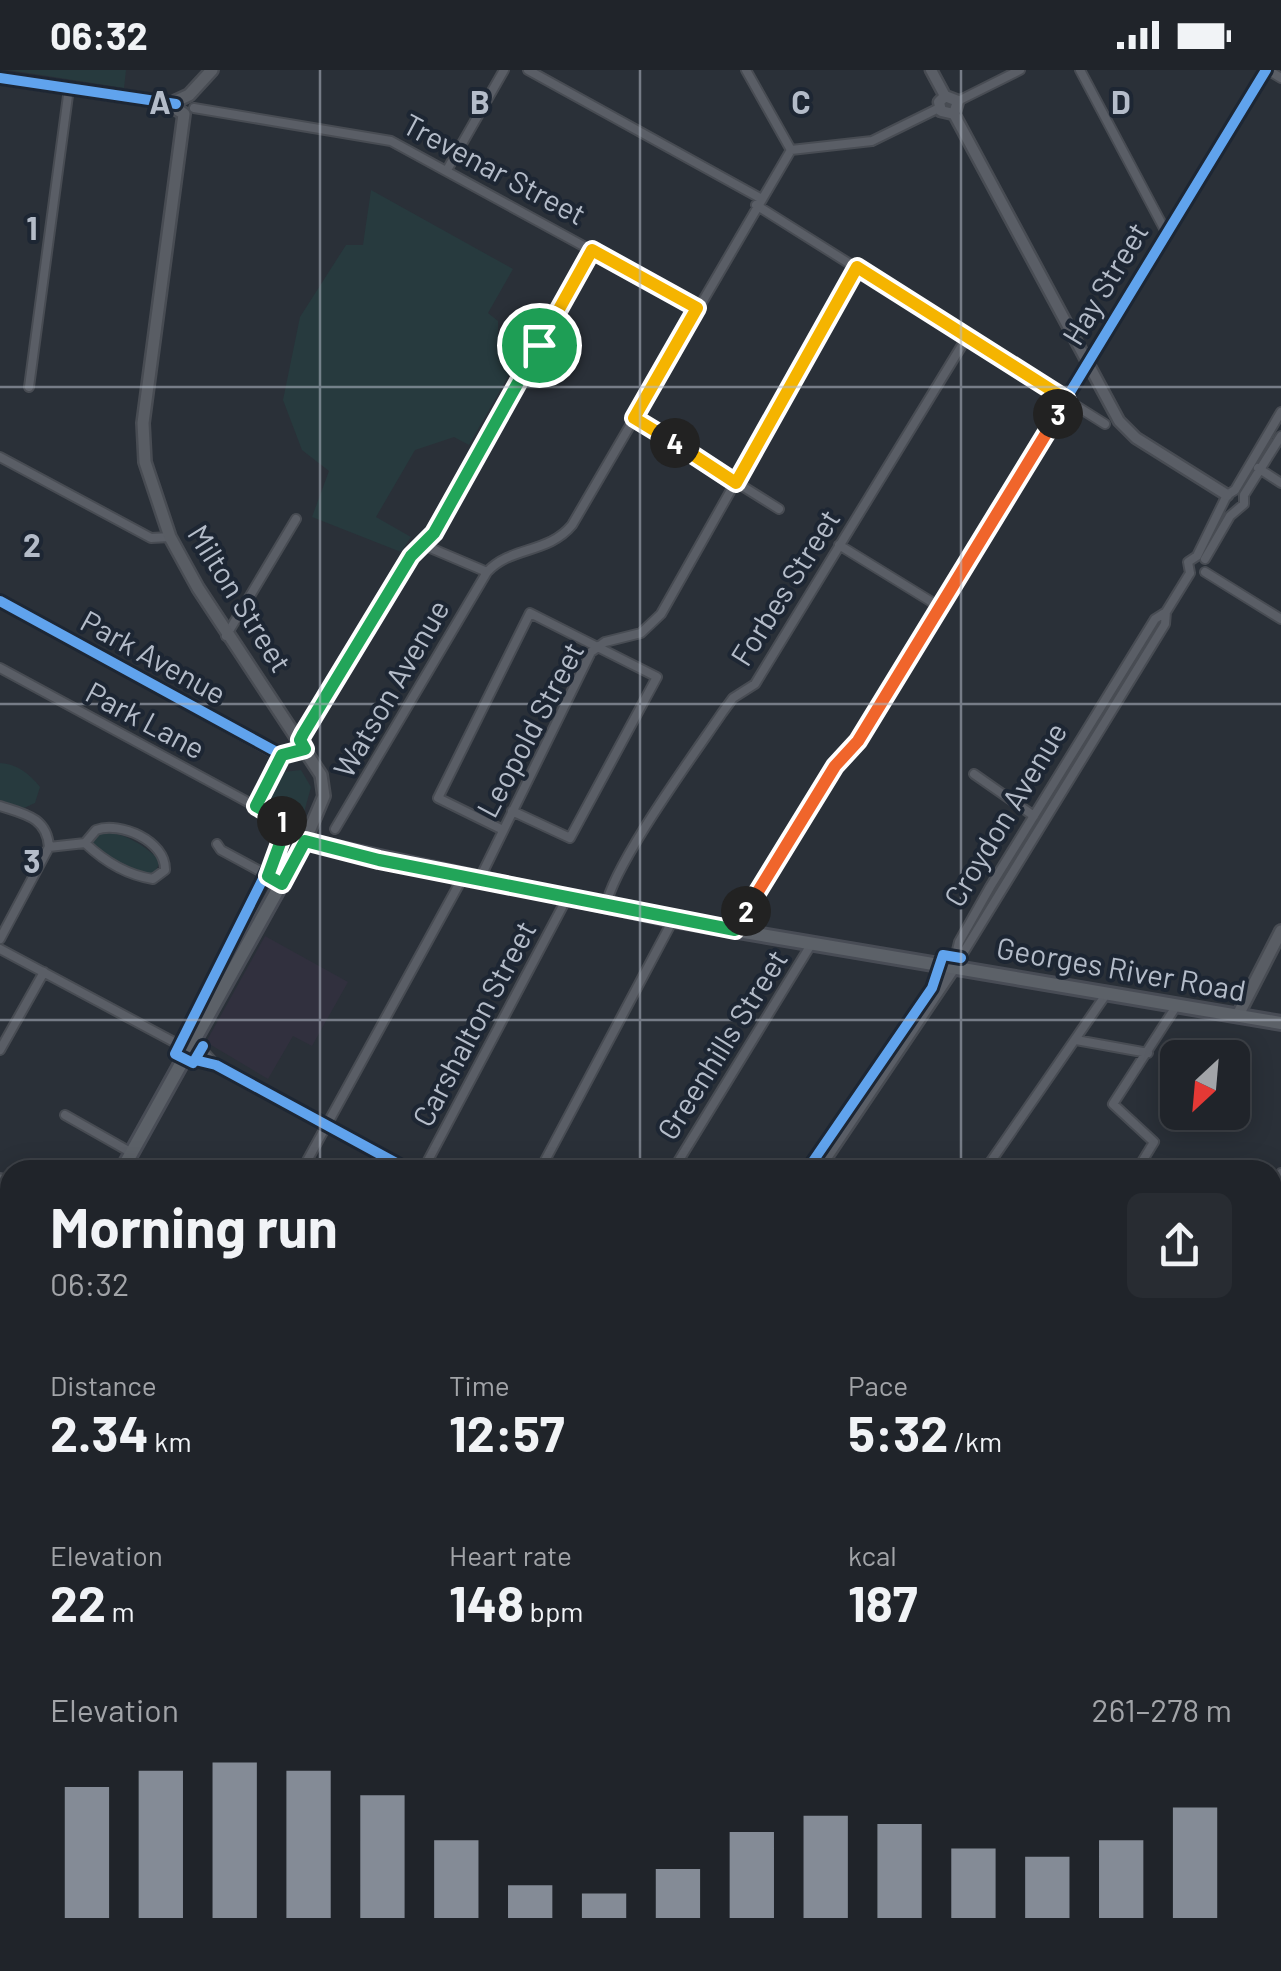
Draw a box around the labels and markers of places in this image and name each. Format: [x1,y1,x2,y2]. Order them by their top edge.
pin [497,303,582,388]
pin: 3 [1033,389,1083,439]
pin: 4 [650,418,700,468]
pin: 1 [257,796,307,846]
pin: 2 [721,886,771,936]

